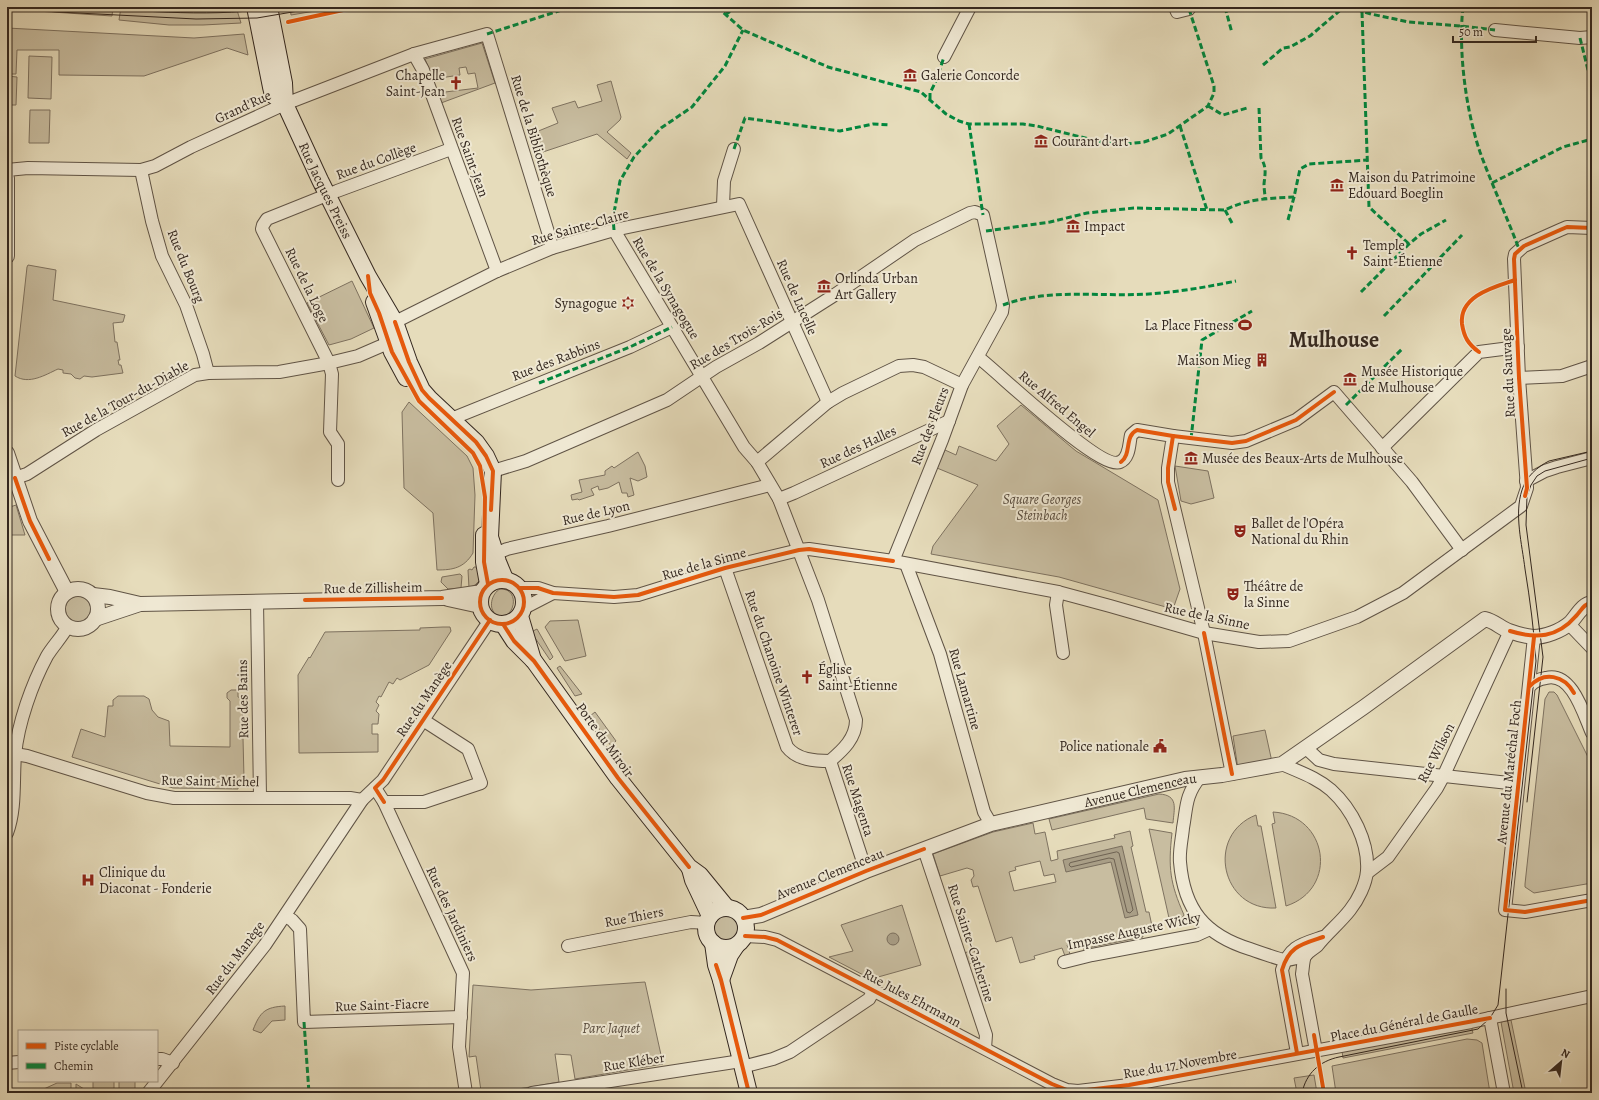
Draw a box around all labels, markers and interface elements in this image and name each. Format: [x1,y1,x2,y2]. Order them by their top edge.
scale bar [1453,18,1536,44]
text: 50 m [1459,24,1483,40]
place label: Chapelle Saint-Jean [386,66,445,101]
place label: Galerie Concorde [921,66,1020,85]
museum icon: Galerie Concorde [902,67,918,83]
street label: Rue de la Bibliothèque [506,72,562,200]
church icon: Chapelle Saint-Jean [448,75,464,91]
street label: Grand'Rue [212,86,274,128]
street label: Rue Saint-Jean [447,114,493,200]
place label: Courant d'art [1052,132,1129,151]
museum icon: Courant d'art [1033,133,1049,149]
street label: Rue du Collège [333,138,419,184]
street label: Rue Jacques Preiss [294,139,357,242]
place label: Maison du Patrimoine Edouard Boeglin [1348,168,1476,203]
museum icon: Maison du Patrimoine Edouard Boeglin [1329,177,1345,193]
street label: Rue Sainte-Claire [529,204,631,250]
place label: Impact [1084,217,1125,236]
museum icon: Impact [1065,218,1081,234]
street label: Rue du Bourg [163,226,209,306]
street label: Rue de la Synagogue [628,233,704,343]
place label: Temple Saint-Étienne [1363,236,1443,271]
street label: Rue de la Loge [281,244,333,326]
church icon: Temple Saint-Étienne [1344,245,1360,261]
street label: Rue de Lucelle [772,256,822,338]
place label: Orlinda Urban Art Gallery [834,269,918,304]
museum icon: Orlinda Urban Art Gallery [816,278,832,294]
place label: Synagogue [555,294,617,313]
synagogue icon: Synagogue [620,295,636,311]
street label: Rue des Trois-Rois [686,304,786,374]
place label: La Place Fitness [1145,316,1234,335]
sports icon: La Place Fitness [1237,317,1253,333]
district label: Mulhouse [1289,325,1379,355]
street label: Rue du Sauvage [1496,328,1520,418]
street label: Rue des Rabbins [509,334,603,386]
place label: Maison Mieg [1177,351,1251,370]
building icon: Maison Mieg [1254,352,1270,368]
street label: Rue de la Tour-du-Diable [58,356,192,442]
place label: Musée Historique de Mulhouse [1361,362,1463,397]
street label: Rue Alfred Engel [1015,366,1100,442]
museum icon: Musée Historique de Mulhouse [1342,371,1358,387]
street label: Rue des Fleurs [906,384,954,468]
street label: Rue des Halles [817,421,899,473]
place label: Musée des Beaux-Arts de Mulhouse [1202,449,1403,468]
museum icon: Musée des Beaux-Arts de Mulhouse [1183,450,1199,466]
park label: Square Georges Steinbach [1003,490,1082,525]
street label: Rue de Lyon [560,496,632,530]
place label: Ballet de l'Opéra National du Rhin [1251,514,1349,549]
theatre icon: Ballet de l'Opéra National du Rhin [1232,523,1248,539]
street label: Rue de la Sinne [660,543,748,585]
place label: Théâtre de la Sinne [1244,577,1303,612]
street label: Rue de Zillisheim [323,578,423,598]
theatre icon: Théâtre de la Sinne [1225,586,1241,602]
street label: Rue du Chanoine Winterer [740,588,808,739]
street label: Rue de la Sinne [1163,598,1251,634]
street label: Rue Lamartine [944,646,986,732]
street label: Rue du Manège [392,657,456,741]
street label: Rue des Bains [233,659,253,739]
place label: Église Saint-Étienne [818,660,898,695]
church icon: Église Saint-Étienne [799,669,815,685]
street label: Avenue du Maréchal Foch [1492,698,1526,846]
street label: Porte du Miroir [571,699,639,782]
street label: Rue Wilson [1413,719,1459,786]
place label: Police nationale [1059,737,1149,756]
public building icon: Police nationale [1152,738,1168,754]
street label: Rue Magenta [837,761,879,839]
street label: Avenue Clemenceau [1081,768,1198,812]
street label: Rue Saint-Michel [161,771,260,791]
street label: Avenue Clemenceau [772,844,887,905]
place label: Clinique du Diaconat - Fonderie [99,863,212,898]
street label: Rue des Jardiniers [422,863,482,965]
hospital icon: Clinique du Diaconat - Fonderie [80,872,96,888]
street label: Rue Sainte-Catherine [943,881,999,1005]
street label: Rue Thiers [603,902,665,932]
street label: Impasse Auguste Wicky [1066,907,1203,954]
street label: Rue du Manège [201,917,269,999]
street label: Rue Jules Ehrmann [859,964,965,1032]
street label: Rue Saint-Fiacre [335,994,429,1016]
street label: Place du Général de Gaulle [1328,999,1480,1047]
park label: Parc Jaquet [582,1019,641,1038]
legend [18,1030,158,1082]
text: Piste cyclable [54,1038,119,1054]
north arrow [1541,1042,1581,1082]
street label: Rue du 17 Novembre [1122,1045,1238,1083]
text: N [1558,1045,1573,1062]
street label: Rue Kléber [602,1048,667,1076]
text: Chemin [54,1058,94,1074]

